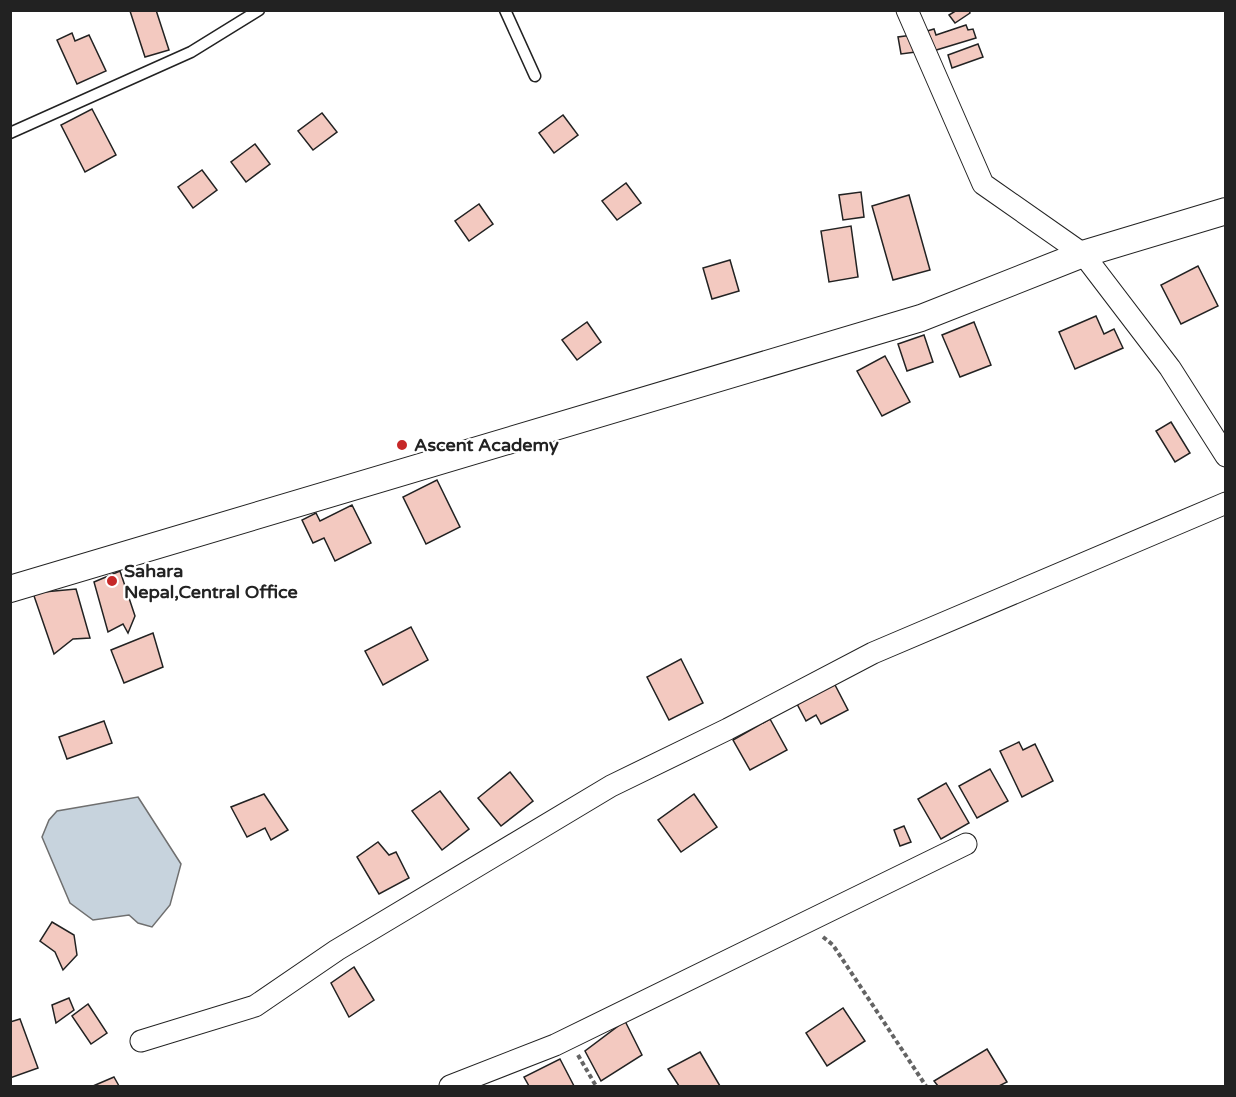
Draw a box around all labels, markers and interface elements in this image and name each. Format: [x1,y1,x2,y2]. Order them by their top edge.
place label: Ascent Academy [414,434,559,456]
marker: Ascent Academy [395,438,409,452]
place label: Sahara Nepal,Central Office [124,560,298,603]
marker: Sahara Nepal,Central Office [105,574,119,588]

